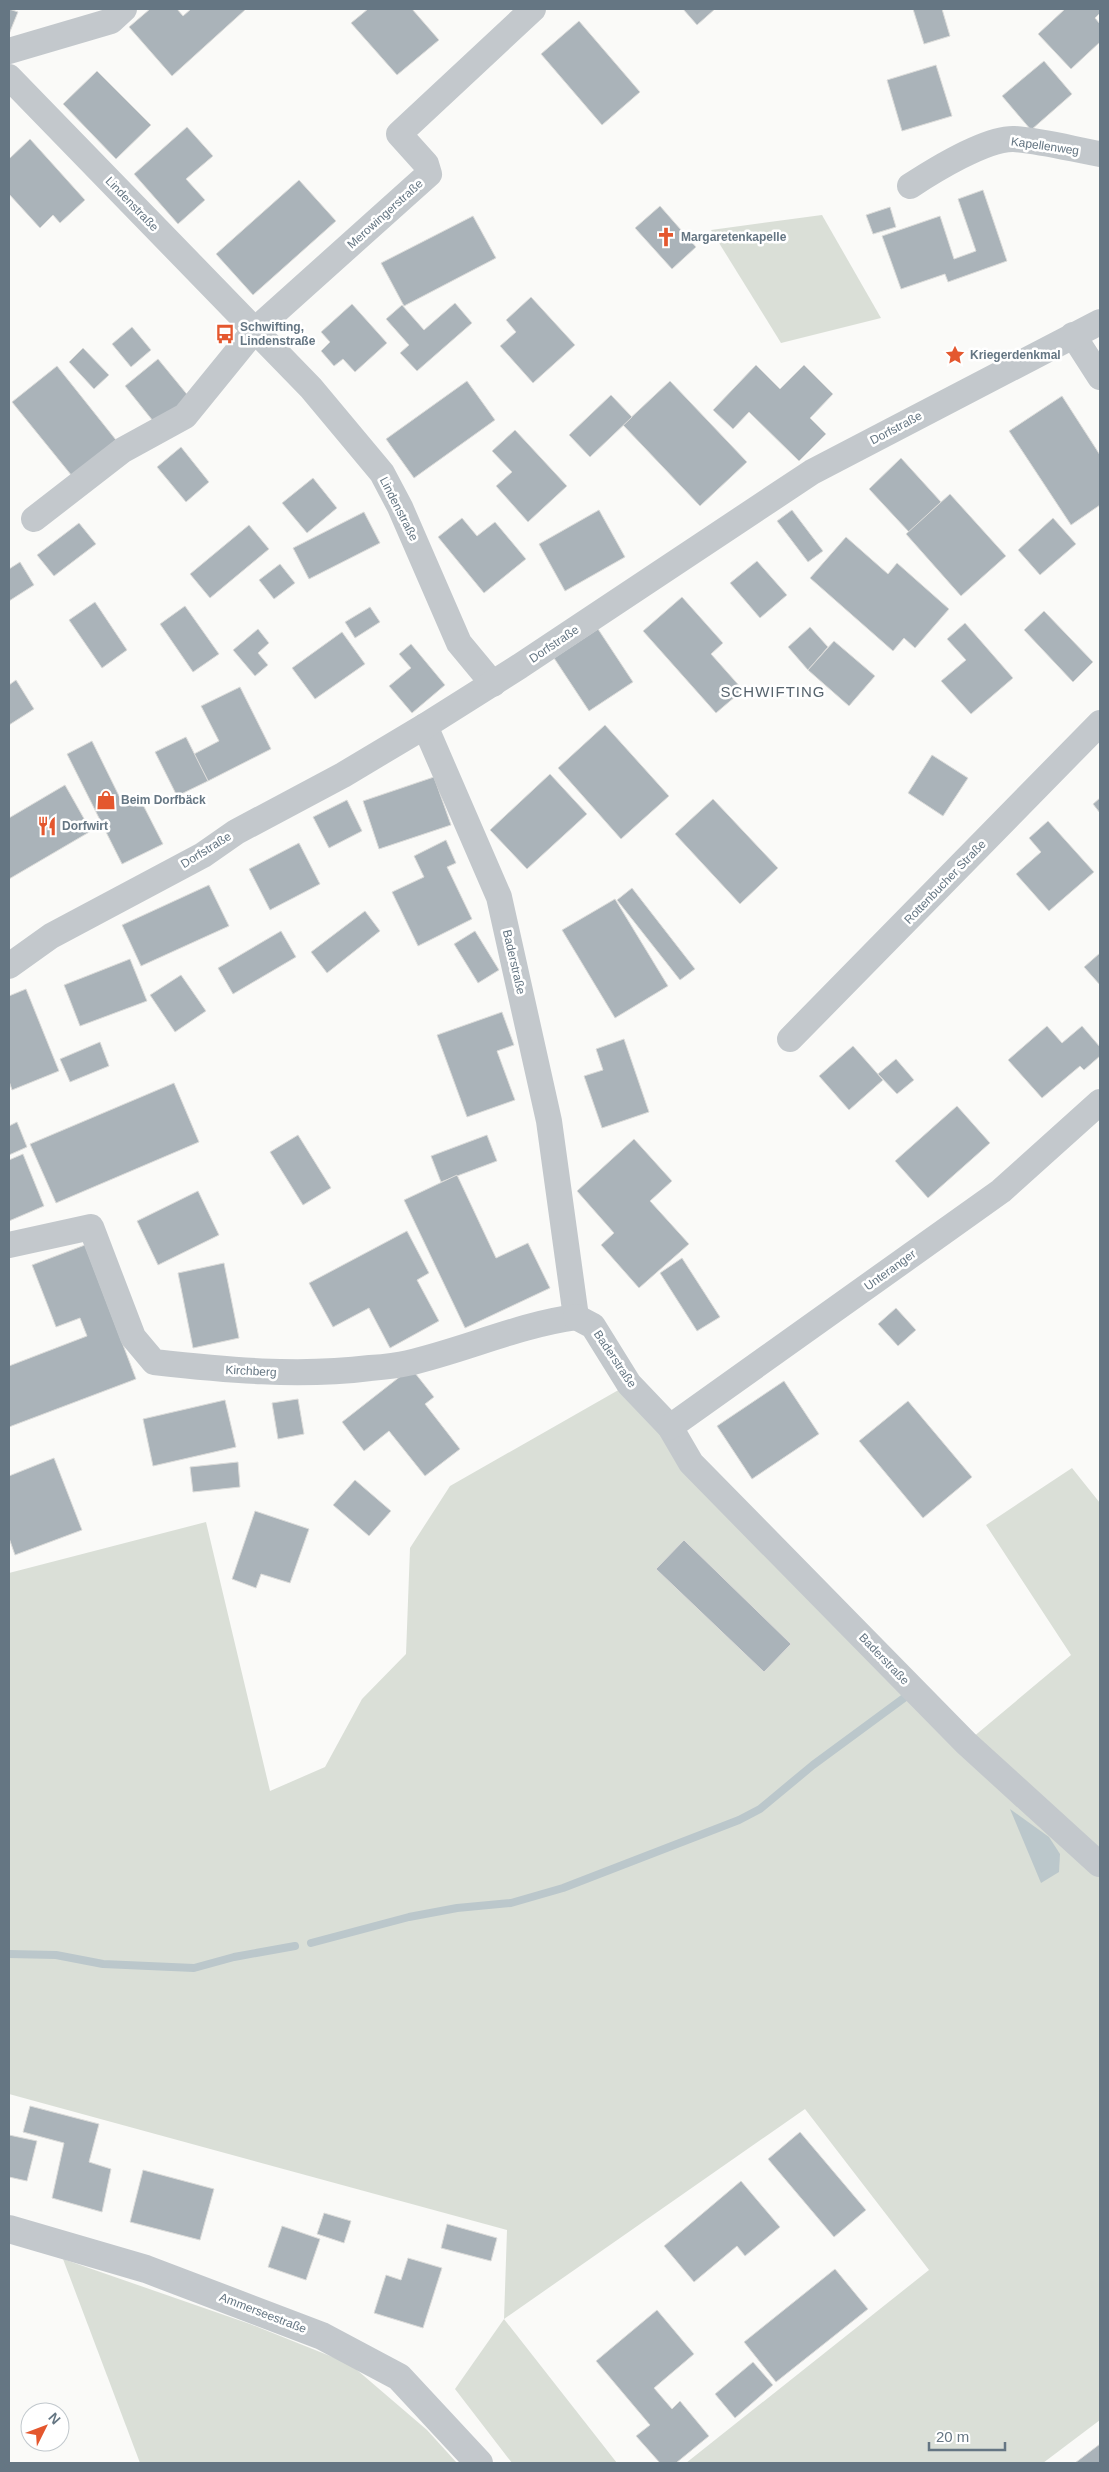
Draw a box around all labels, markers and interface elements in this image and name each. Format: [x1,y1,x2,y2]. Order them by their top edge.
street label: Kapellenweg [1010,134,1080,158]
street label: Lindenstraße [103,174,162,234]
street label: Merowingerstraße [344,176,426,252]
church icon: Margaretenkapelle [655,226,677,248]
place label: Margaretenkapelle [681,230,787,244]
place label: Schwifting, Lindenstraße [240,320,316,348]
bus stop icon: Schwifting, Lindenstraße [214,323,236,345]
place icon: Kriegerdenkmal [944,344,966,366]
place label: Kriegerdenkmal [970,348,1061,362]
street label: Dorfstraße [868,408,925,447]
street label: Lindenstraße [377,475,421,544]
street label: Dorfstraße [527,622,582,666]
district label: SCHWIFTING [721,683,826,700]
shop icon: Beim Dorfbäck [95,789,117,811]
place label: Beim Dorfbäck [121,793,206,807]
restaurant icon: Dorfwirt [36,815,58,837]
place label: Dorfwirt [62,819,108,833]
street label: Dorfstraße [178,829,234,871]
street label: Rottenbucher Straße [901,837,989,927]
street label: Baderstraße [500,928,528,996]
street label: Unteranger [862,1247,918,1293]
street label: Baderstraße [591,1328,639,1391]
street label: Kirchberg [225,1363,277,1379]
street label: Baderstraße [856,1630,912,1688]
street label: Ammerseestraße [218,2290,309,2336]
north arrow [20,2402,70,2452]
text: N [45,2409,64,2427]
scale bar [929,2420,1005,2452]
text: 20 m [936,2428,969,2445]

